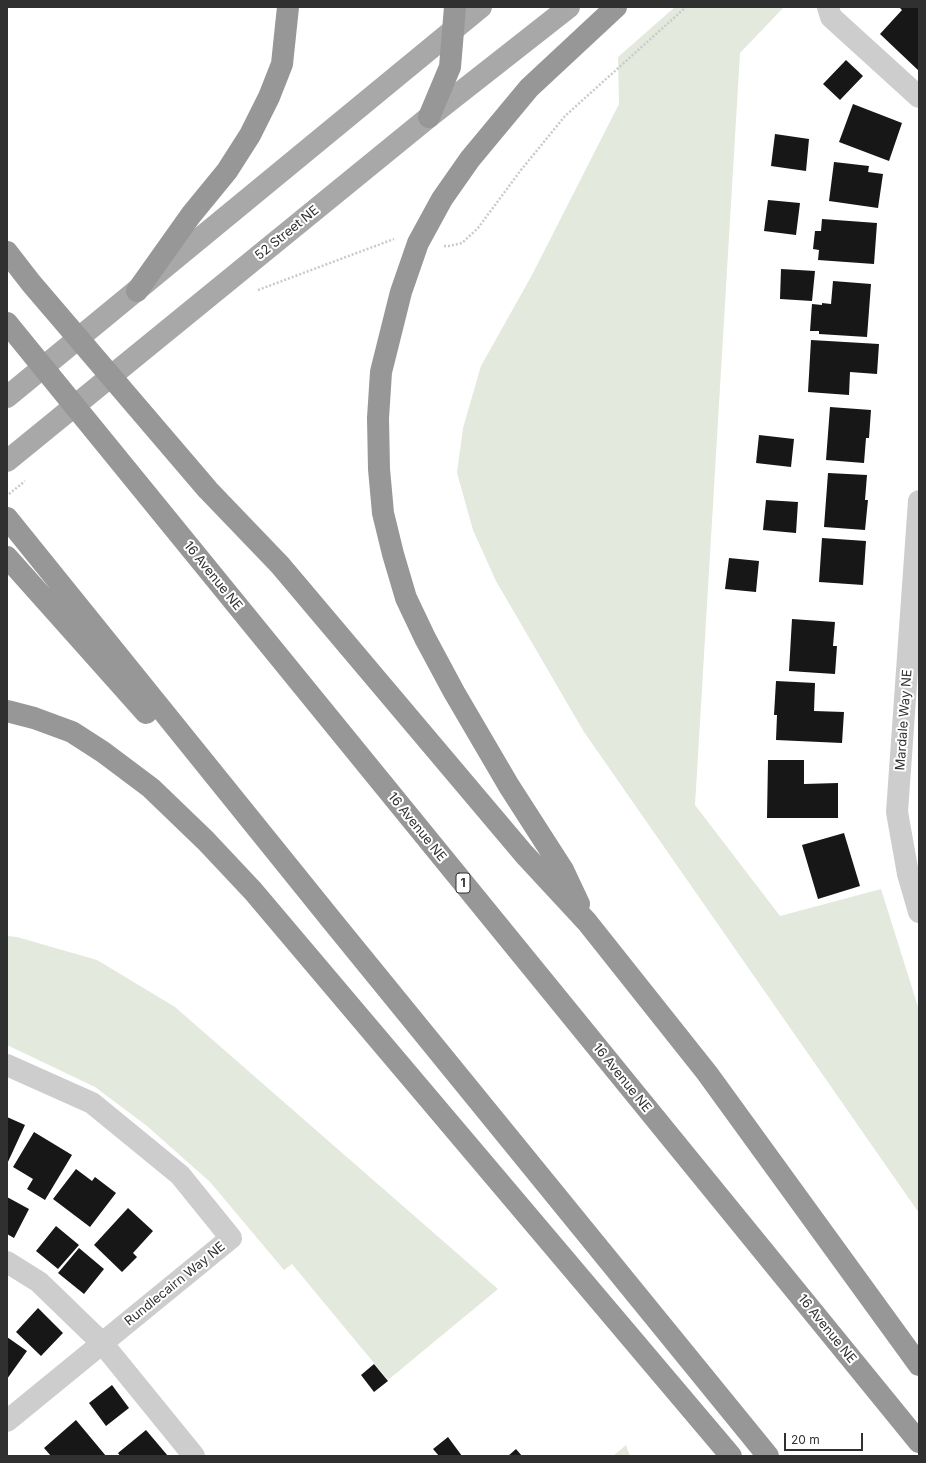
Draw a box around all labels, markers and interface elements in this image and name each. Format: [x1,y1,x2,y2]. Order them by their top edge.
street label: 52 Street NE [252,203,322,263]
street label: 16 Avenue NE [181,538,245,614]
street label: Mardale Way NE [893,669,915,771]
street label: 16 Avenue NE [385,789,449,865]
road number: 1 [456,873,470,893]
street label: 16 Avenue NE [590,1040,654,1116]
street label: Rundlecairn Way NE [122,1239,228,1329]
street label: 16 Avenue NE [795,1291,859,1367]
scale bar [786,1425,865,1451]
text: 20 m [791,1432,820,1447]

